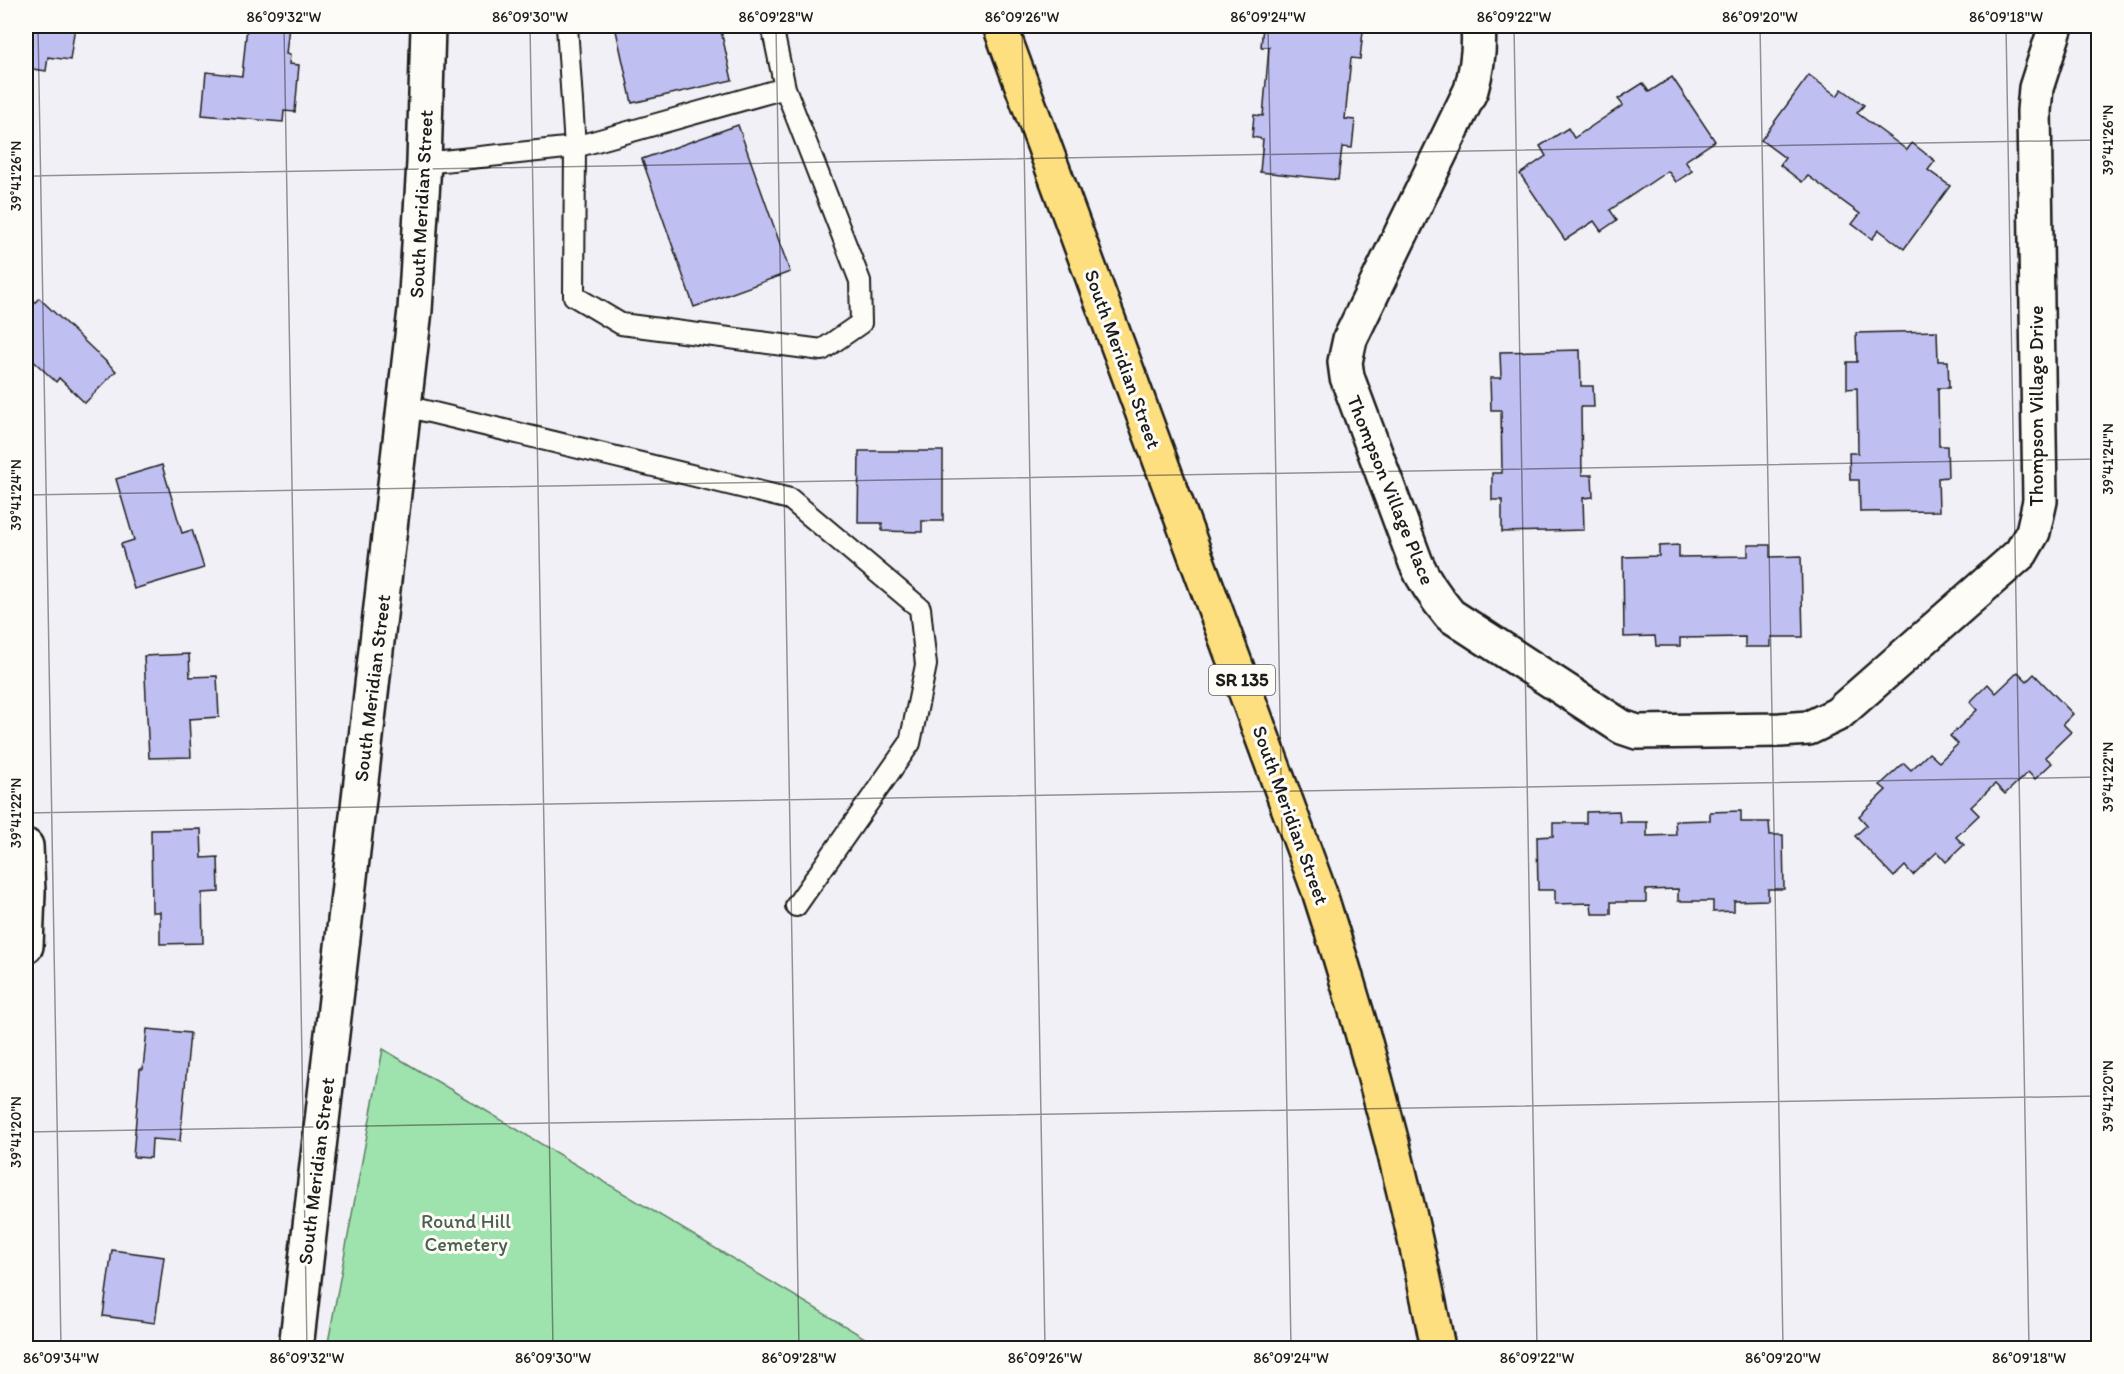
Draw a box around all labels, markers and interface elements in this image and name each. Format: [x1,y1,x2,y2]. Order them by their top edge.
text: 86°09'32"W [247,8,322,26]
text: 86°09'30"W [492,8,568,26]
text: 86°09'28"W [739,8,814,26]
text: 86°09'26"W [985,8,1059,26]
text: 86°09'24"W [1230,8,1306,26]
text: 86°09'22"W [1477,8,1551,26]
text: 86°09'20"W [1722,8,1798,26]
text: 86°09'18"W [1969,8,2043,26]
text: 39°41'26"N [2099,105,2117,175]
street label: South Meridian Street [404,109,438,299]
text: 39°41'26"N [7,141,25,211]
street label: South Meridian Street [1080,266,1167,452]
street label: Thompson Village Drive [2024,306,2048,506]
street label: Thompson Village Place [1342,392,1440,588]
text: 39°41'24"N [2099,423,2117,495]
text: 39°41'24"N [7,459,25,531]
street label: South Meridian Street [349,593,395,783]
road number: SR 135 [1209,665,1275,695]
street label: South Meridian Street [1248,722,1335,908]
text: 39°41'22"N [2099,742,2117,812]
text: 39°41'22"N [7,778,25,848]
text: 39°41'20"N [2099,1060,2117,1132]
street label: South Meridian Street [293,1076,339,1266]
text: 39°41'20"N [7,1096,25,1168]
park label: Round Hill Cemetery [421,1209,511,1256]
text: 86°09'34"W [23,1349,99,1367]
text: 86°09'32"W [270,1349,345,1367]
text: 86°09'30"W [515,1349,591,1367]
text: 86°09'28"W [762,1349,837,1367]
text: 86°09'26"W [1008,1349,1082,1367]
text: 86°09'24"W [1253,1349,1329,1367]
text: 86°09'22"W [1500,1349,1574,1367]
text: 86°09'20"W [1745,1349,1821,1367]
text: 86°09'18"W [1992,1349,2066,1367]

